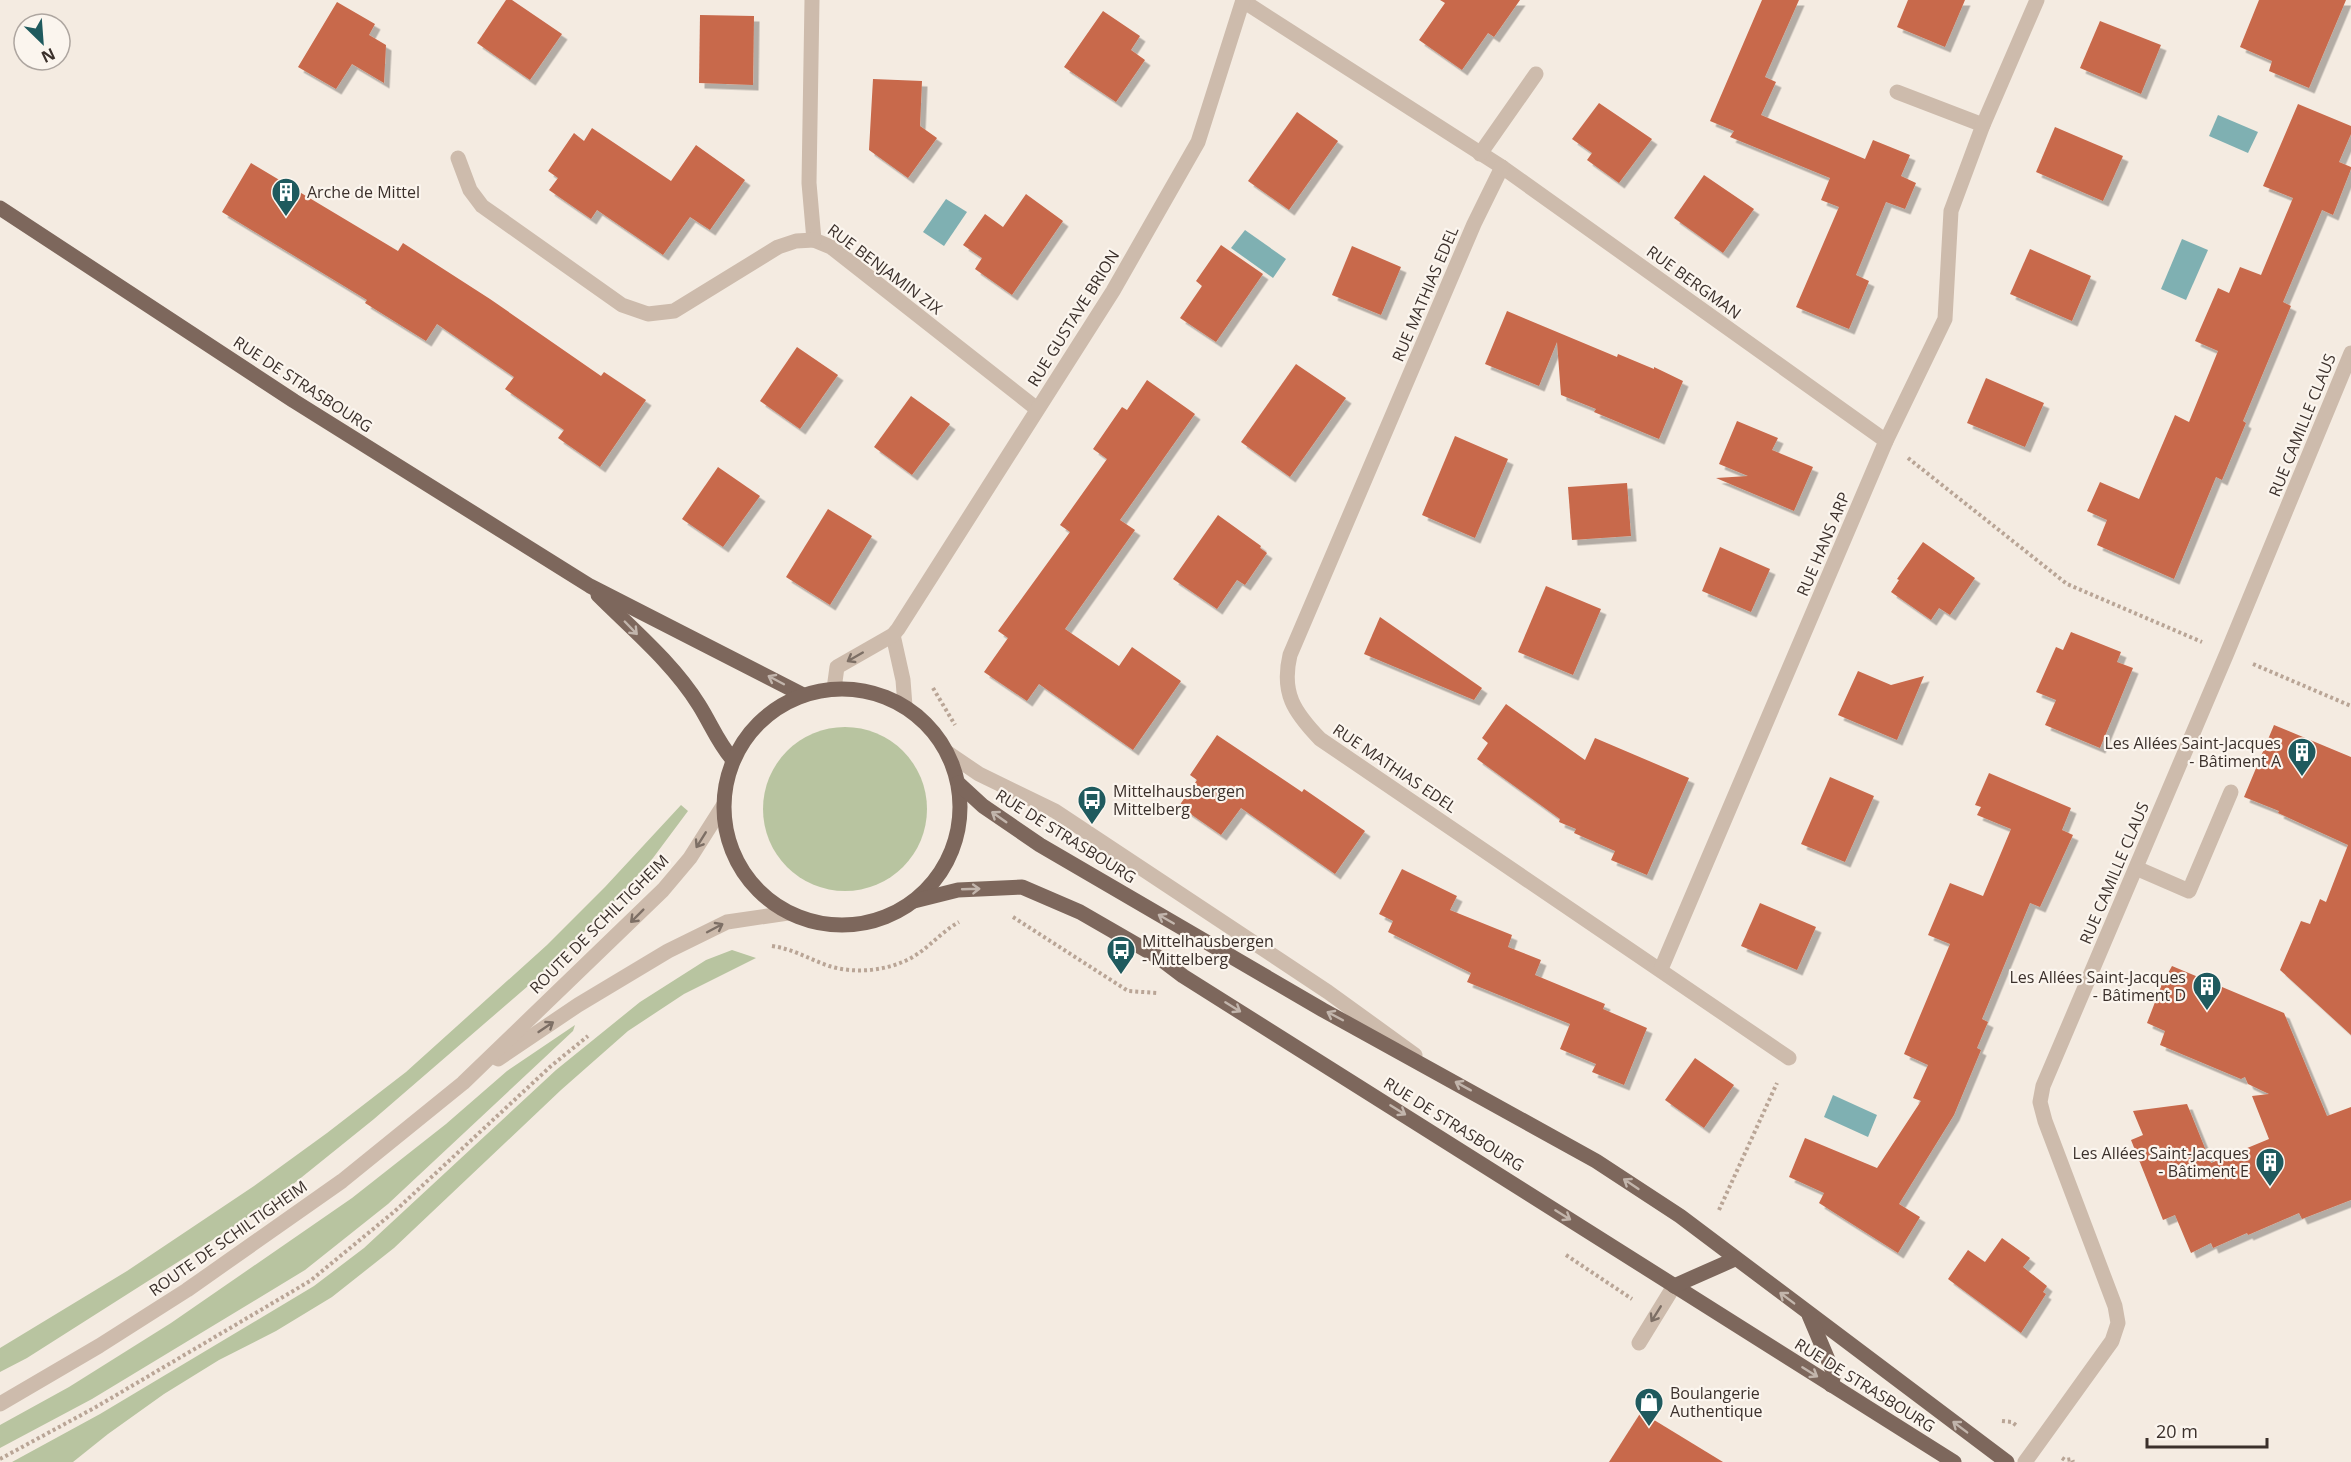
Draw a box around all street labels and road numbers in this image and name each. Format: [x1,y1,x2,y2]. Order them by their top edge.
street label: RUE BENJAMIN ZIX [823,219,947,320]
street label: RUE MATHIAS EDEL [1387,223,1463,365]
street label: RUE BERGMAN [1642,240,1746,324]
street label: RUE GUSTAVE BRION [1022,245,1124,391]
street label: RUE DE STRASBOURG [229,331,377,437]
street label: RUE CAMILLE CLAUS [2263,350,2341,500]
street label: RUE HANS ARP [1791,489,1855,599]
street label: RUE MATHIAS EDEL [1329,718,1461,818]
street label: RUE DE STRASBOURG [992,784,1140,888]
street label: RUE CAMILLE CLAUS [2074,798,2154,947]
street label: ROUTE DE SCHILTIGHEIM [525,850,673,998]
street label: RUE DE STRASBOURG [1380,1072,1528,1176]
street label: ROUTE DE SCHILTIGHEIM [145,1175,311,1301]
street label: RUE DE STRASBOURG [1791,1333,1939,1437]

